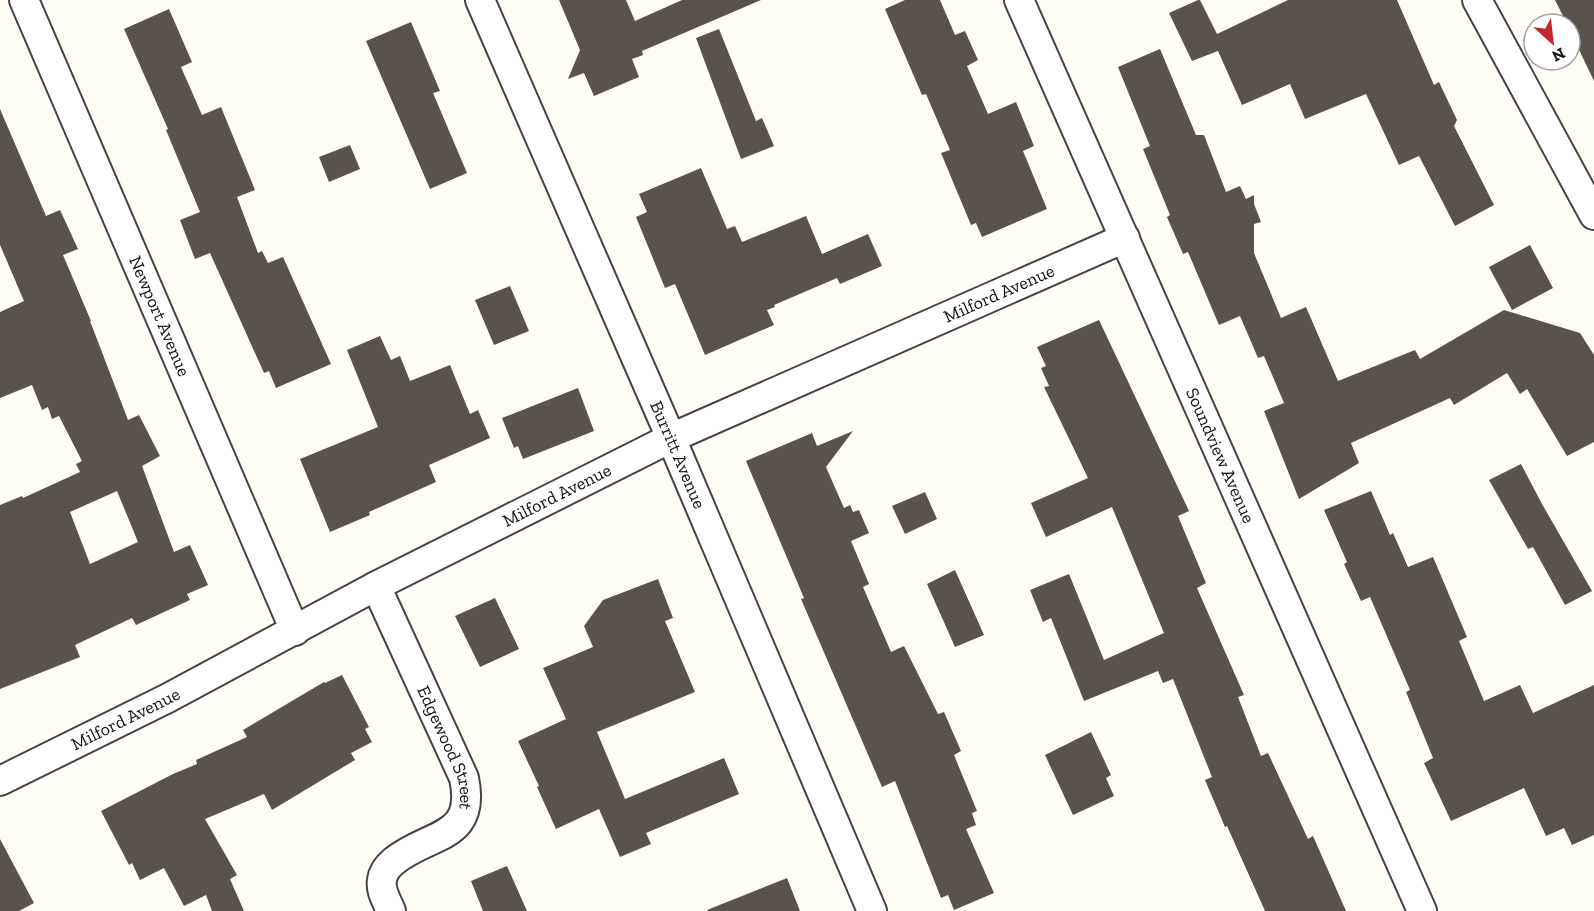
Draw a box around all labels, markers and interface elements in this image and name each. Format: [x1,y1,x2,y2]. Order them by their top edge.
north arrow [1522,12,1582,72]
text: N [1549,44,1568,66]
street label: Newport Avenue [124,252,195,380]
street label: Milford Avenue [940,260,1058,328]
street label: Soundview Avenue [1181,384,1260,526]
street label: Burritt Avenue [645,397,711,512]
street label: Milford Avenue [499,459,615,532]
street label: Edgewood Street [412,682,477,812]
street label: Milford Avenue [67,683,184,755]

